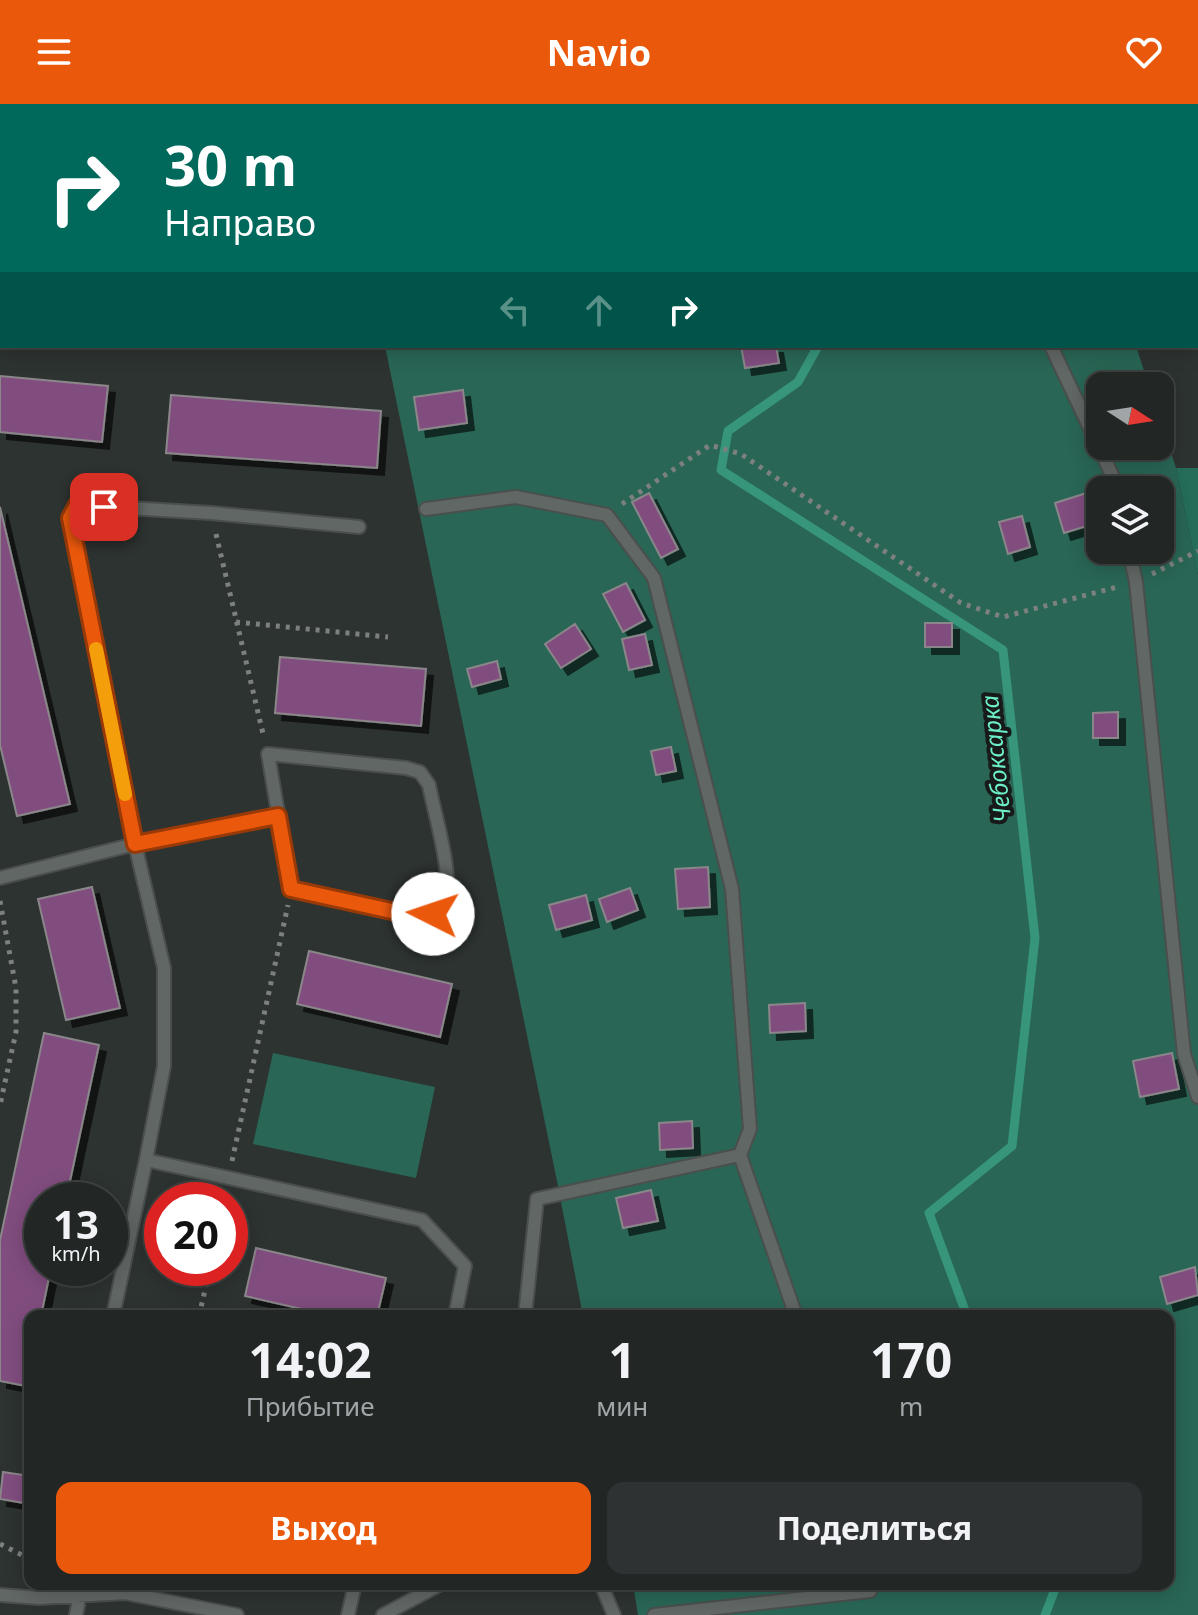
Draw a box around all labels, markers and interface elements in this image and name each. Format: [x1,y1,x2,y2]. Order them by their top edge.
text: Navio [547,28,651,77]
icon: menu [32,30,76,74]
icon: heart [1122,30,1166,74]
text: 30 m [164,126,297,202]
icon: right [32,136,136,240]
text: Направо [164,198,316,247]
icon: left [493,288,537,332]
icon: ahead [577,288,621,332]
icon: right [661,288,705,332]
north arrow [1086,372,1174,460]
map controls [1086,372,1174,564]
pin [70,473,138,541]
button: layers [1086,476,1174,564]
icon: arrive [82,485,126,529]
water label: Чебоксарка [972,693,1018,824]
position arrow [391,872,475,956]
speed limit sign: 20 [144,1182,248,1286]
text: 13 [53,1196,99,1251]
text: km/h [51,1240,101,1267]
text: 14:02 [248,1327,372,1392]
text: 1 [608,1327,636,1392]
text: 170 [870,1327,952,1392]
text: Прибытие [246,1388,375,1424]
text: мин [596,1388,648,1424]
text: m [899,1388,923,1424]
button: Выход [56,1482,591,1574]
button: Поделиться [607,1482,1142,1574]

